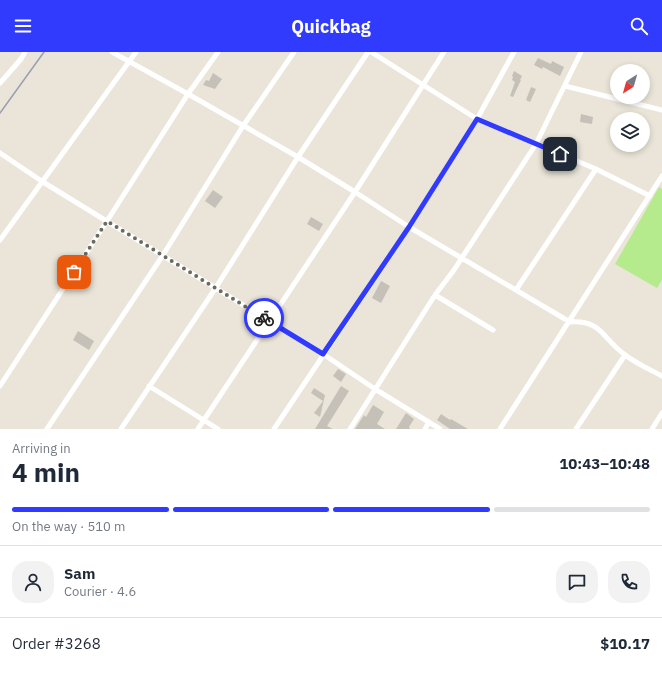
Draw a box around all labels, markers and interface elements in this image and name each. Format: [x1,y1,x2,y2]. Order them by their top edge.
icon: menu [12,15,34,37]
text: Quickbag [291,15,371,38]
icon: search [628,15,650,37]
north arrow [610,64,650,104]
map controls [610,64,650,152]
button: layers [610,112,650,152]
pin [543,137,577,171]
icon: home [549,143,571,165]
pin [57,255,91,289]
icon: bag [63,261,85,283]
courier [244,298,284,338]
icon: bike [253,307,275,329]
text: Arriving in [12,440,71,457]
text: 10:43–10:48 [559,454,650,473]
text: 4 min [12,455,80,489]
text: On the way · 510 m [12,518,125,535]
button: person [12,561,54,603]
button: chat [556,561,598,603]
button: phone [608,561,650,603]
text: Sam [64,564,95,583]
text: Courier · 4.6 [64,583,136,600]
text: Order #3268 [12,634,101,653]
text: $10.17 [600,634,650,653]

